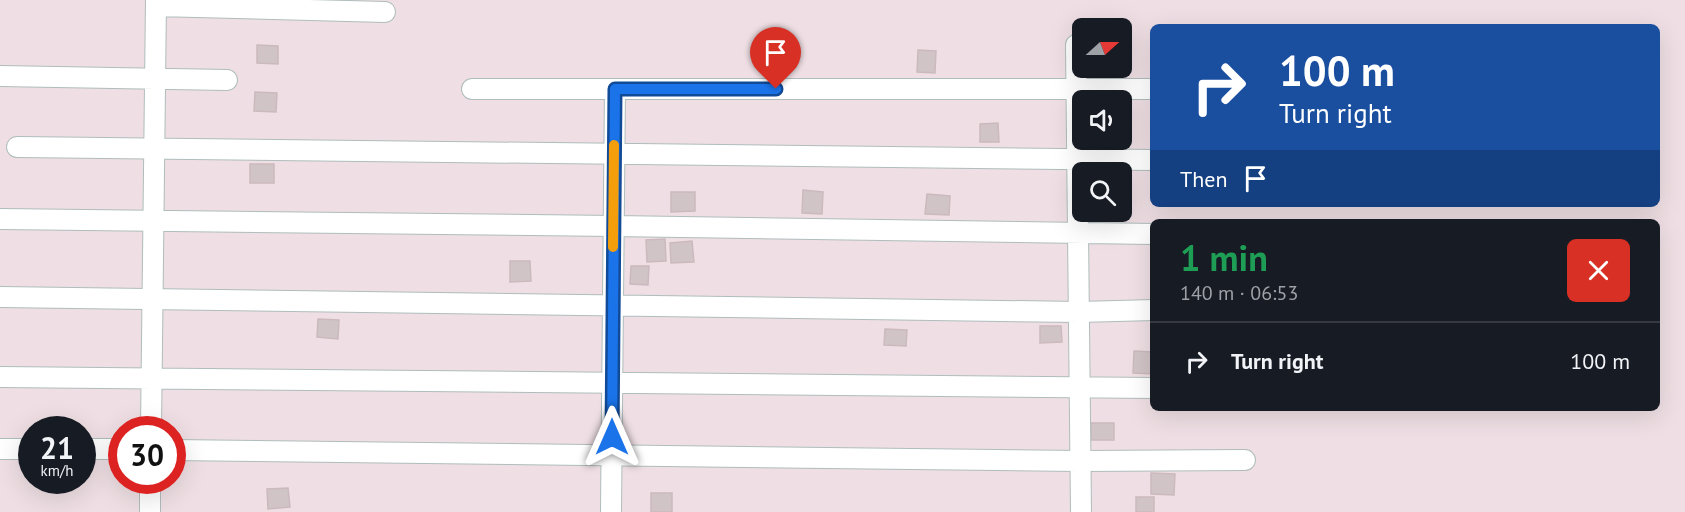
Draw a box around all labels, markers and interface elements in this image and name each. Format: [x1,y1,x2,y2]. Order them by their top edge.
north arrow [1072,18,1132,78]
map controls [1072,18,1132,222]
pin [750,27,801,89]
icon: arrive [759,36,792,69]
text: 100 m [1279,43,1395,98]
icon: right [1180,48,1258,126]
button: sound [1072,90,1132,150]
text: Turn right [1279,96,1392,130]
button: search [1072,162,1132,222]
icon: arrive [1239,162,1272,195]
text: Then [1180,165,1227,193]
text: 1 min [1180,234,1268,281]
button: close [1567,239,1630,302]
text: 140 m · 06:53 [1180,280,1298,306]
icon: right [1180,345,1213,378]
text: Turn right [1231,347,1323,375]
text: 100 m [1570,347,1630,375]
position arrow [580,405,644,469]
speed limit sign: 30 [108,416,186,494]
text: 21 [40,428,74,467]
text: km/h [41,461,73,480]

